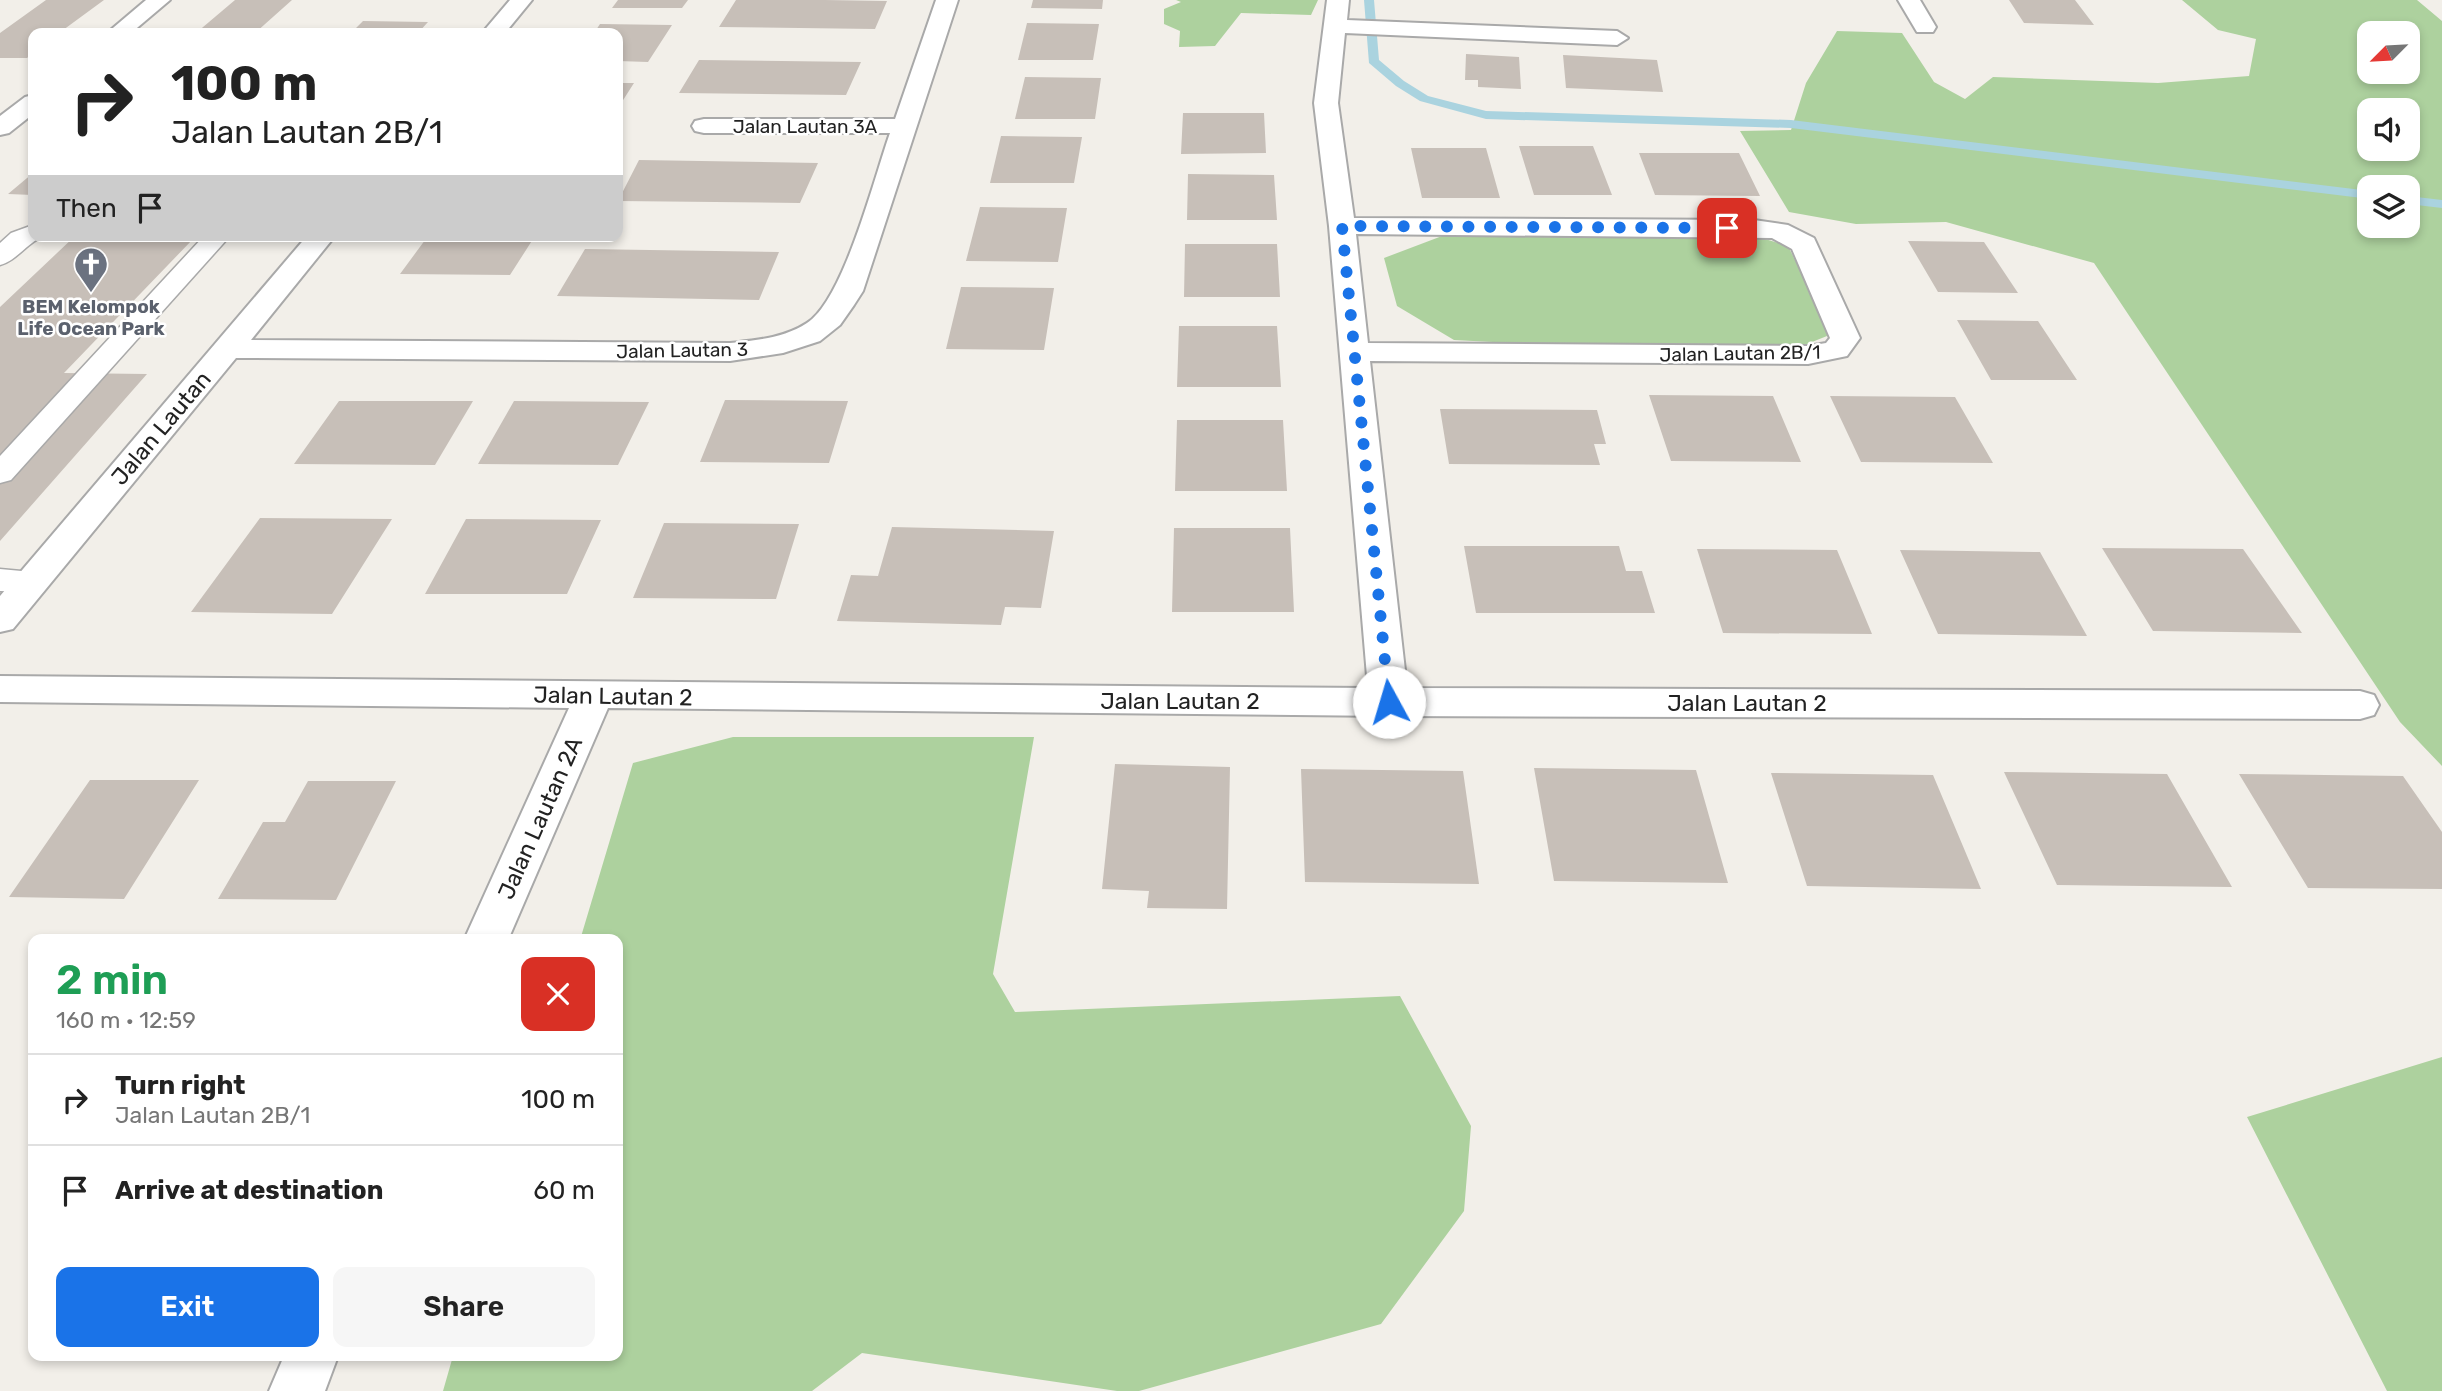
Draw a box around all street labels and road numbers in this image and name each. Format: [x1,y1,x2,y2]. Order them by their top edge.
street label: Jalan Lautan 3A [733,115,878,138]
street label: Jalan Lautan 3 [616,338,748,363]
street label: Jalan Lautan 2B/1 [1659,341,1821,366]
street label: Jalan Lautan [105,365,217,491]
street label: Jalan Lautan 2 [533,681,693,711]
street label: Jalan Lautan 2 [1100,687,1260,715]
street label: Jalan Lautan 2 [1667,689,1827,717]
street label: Jalan Lautan 2A [492,732,588,904]

